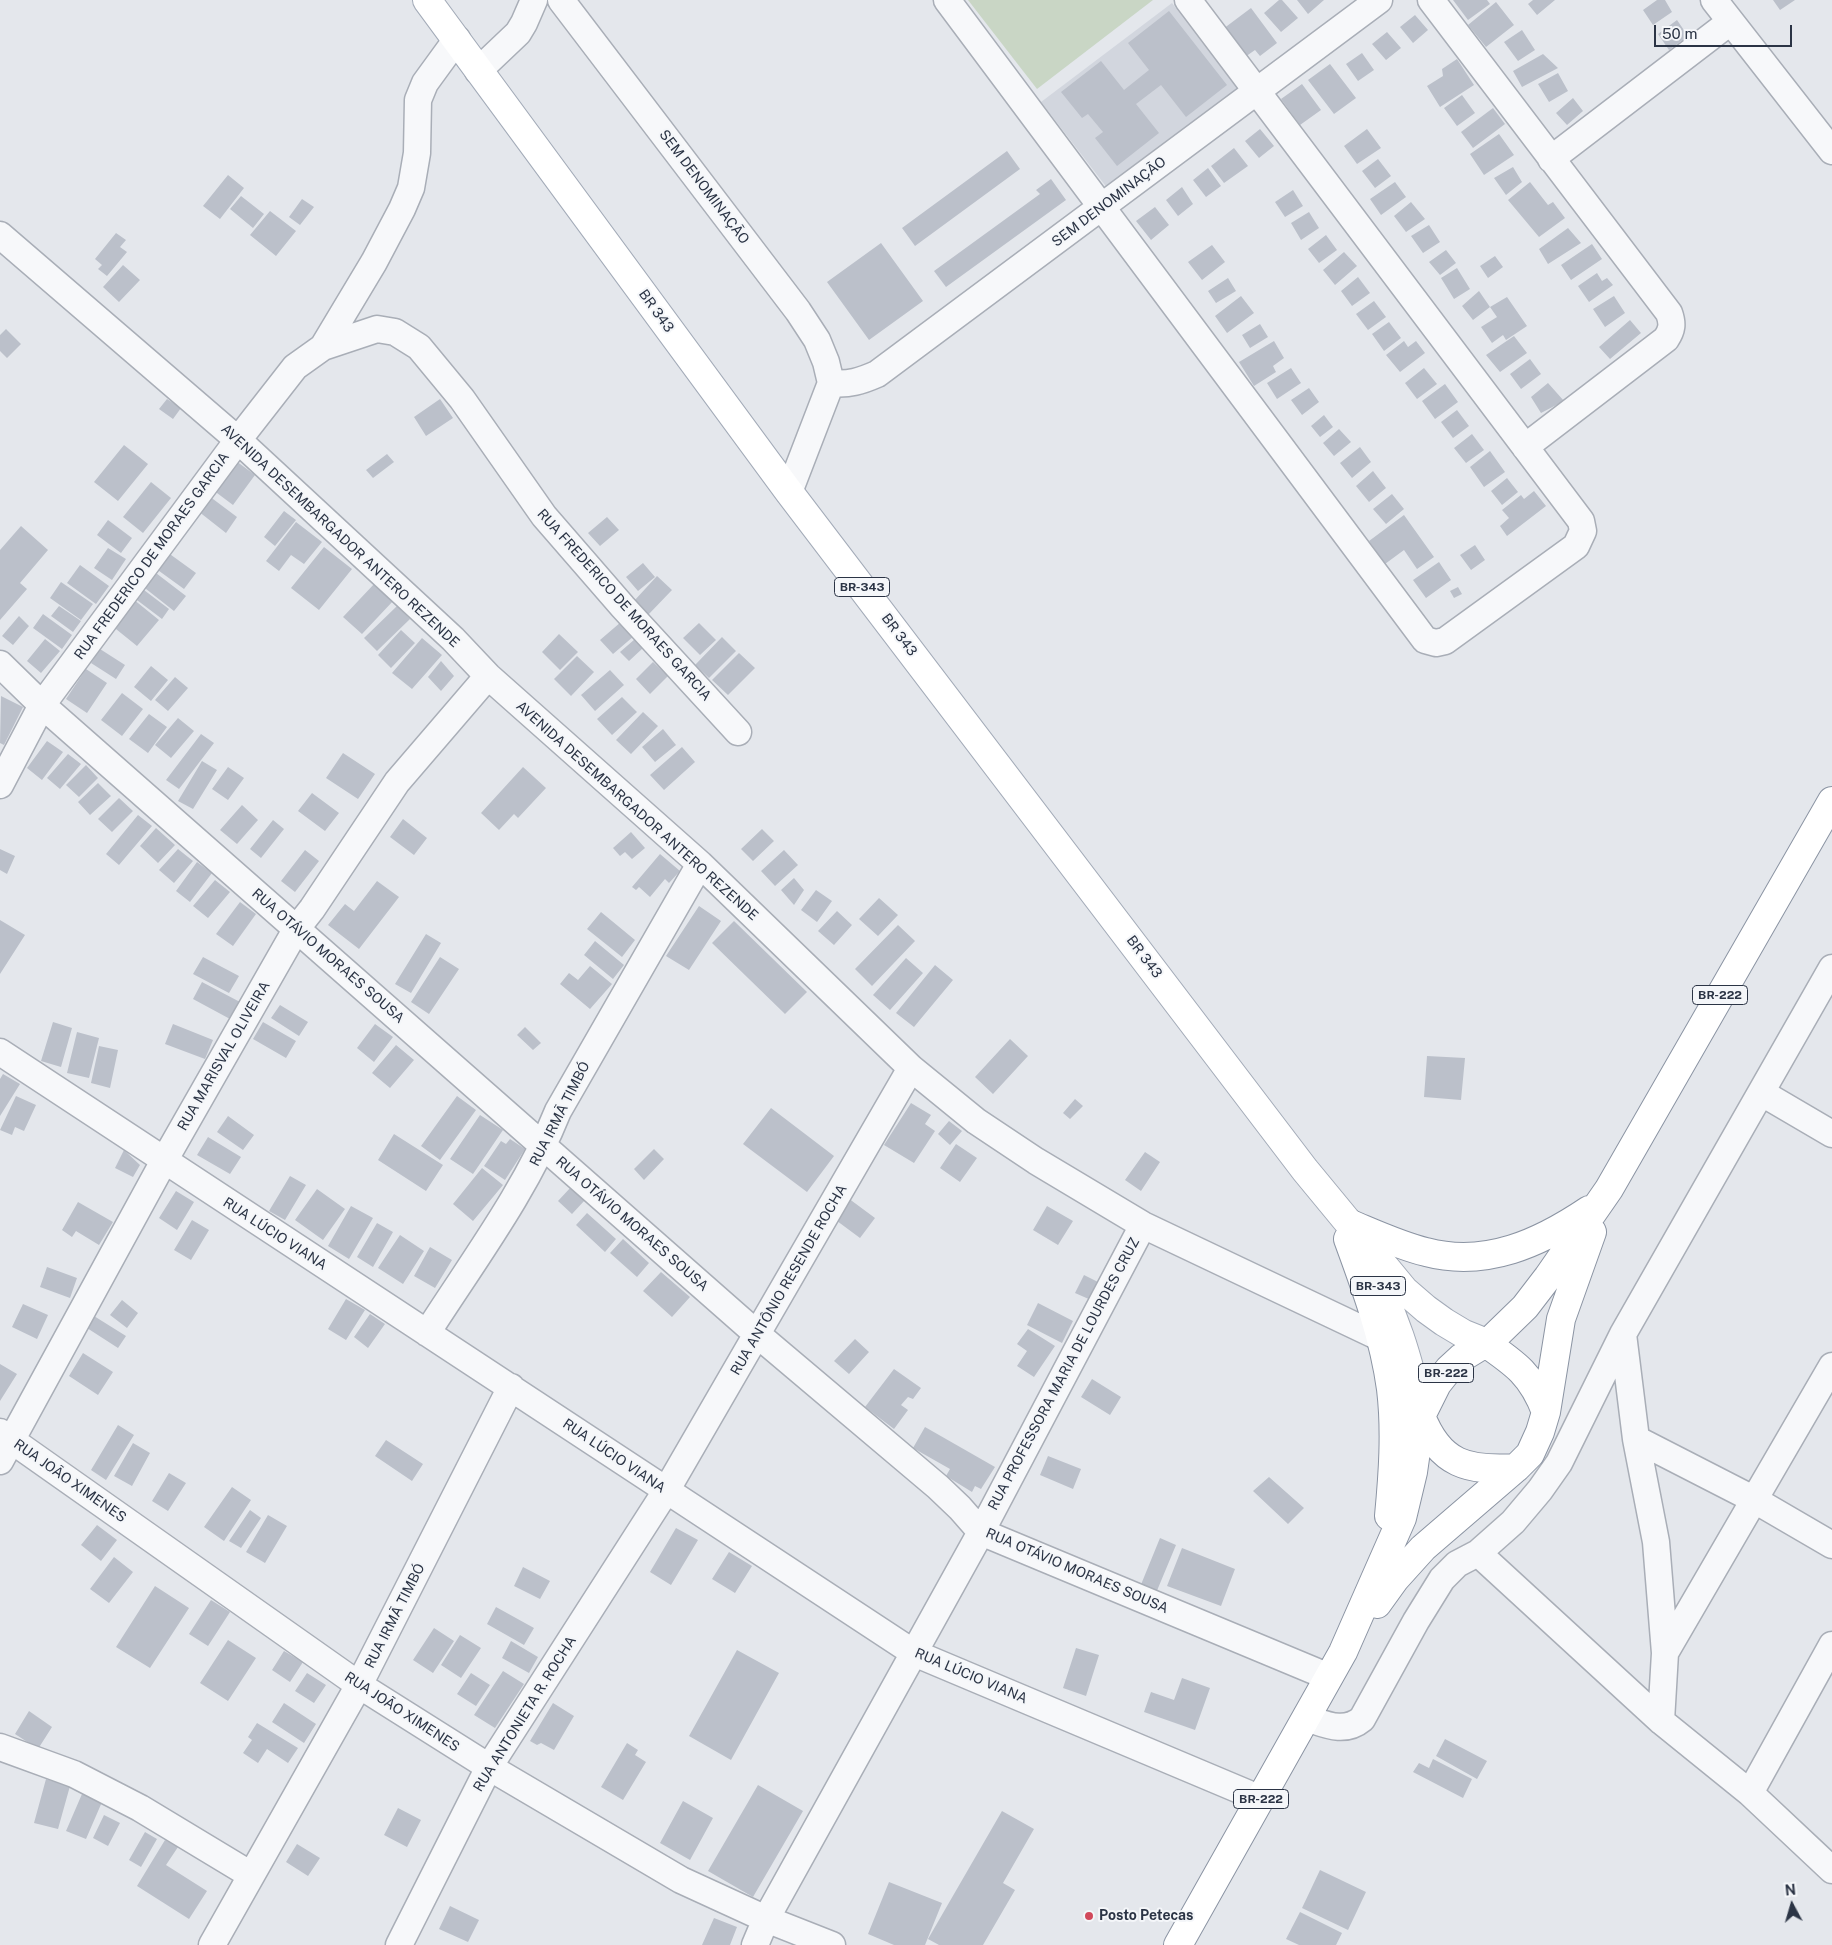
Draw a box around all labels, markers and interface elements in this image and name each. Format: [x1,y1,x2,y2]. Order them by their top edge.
scale bar [1657,15,1794,47]
text: 50 m [1662,25,1697,42]
street label: SEM DENOMINAÇÃO [656,127,752,247]
street label: SEM DENOMINAÇÃO [1049,154,1169,250]
street label: BR 343 [635,286,677,336]
street label: AVENIDA DESEMBARGADOR ANTERO REZENDE [217,421,463,651]
street label: RUA FREDERICO DE MORAES GARCIA [71,449,233,663]
street label: RUA FREDERICO DE MORAES GARCIA [533,506,715,704]
road number: BR-343 [834,578,890,596]
street label: BR 343 [878,610,920,660]
street label: AVENIDA DESEMBARGADOR ANTERO REZENDE [513,698,761,924]
street label: RUA OTÁVIO MORAES SOUSA [248,885,408,1027]
street label: BR 343 [1123,932,1165,982]
street label: RUA MARISVAL OLIVEIRA [174,978,274,1134]
road number: BR-222 [1692,986,1748,1004]
street label: RUA IRMÃ TIMBÓ [526,1059,594,1169]
street label: RUA OTÁVIO MORAES SOUSA [552,1153,712,1295]
street label: RUA ANTÔNIO RESENDE ROCHA [727,1182,851,1378]
street label: RUA LÚCIO VIANA [220,1194,330,1274]
street label: RUA PROFESSORA MARIA DE LOURDES CRUZ [985,1235,1143,1513]
road number: BR-343 [1350,1276,1406,1295]
road number: BR-222 [1418,1364,1474,1382]
street label: RUA LÚCIO VIANA [559,1415,669,1497]
street label: RUA JOÃO XIMENES [10,1436,130,1526]
street label: RUA OTÁVIO MORAES SOUSA [983,1525,1171,1617]
street label: RUA IRMÃ TIMBÓ [361,1561,429,1671]
street label: RUA ANTONIETA R. ROCHA [470,1633,580,1795]
street label: RUA LÚCIO VIANA [912,1645,1030,1707]
street label: RUA JOÃO XIMENES [341,1669,463,1755]
road number: BR-222 [1234,1790,1288,1808]
north arrow [1767,1880,1817,1930]
text: N [1784,1882,1797,1899]
place label: Posto Petecas [1099,1908,1193,1924]
marker: Posto Petecas [1083,1910,1095,1922]

